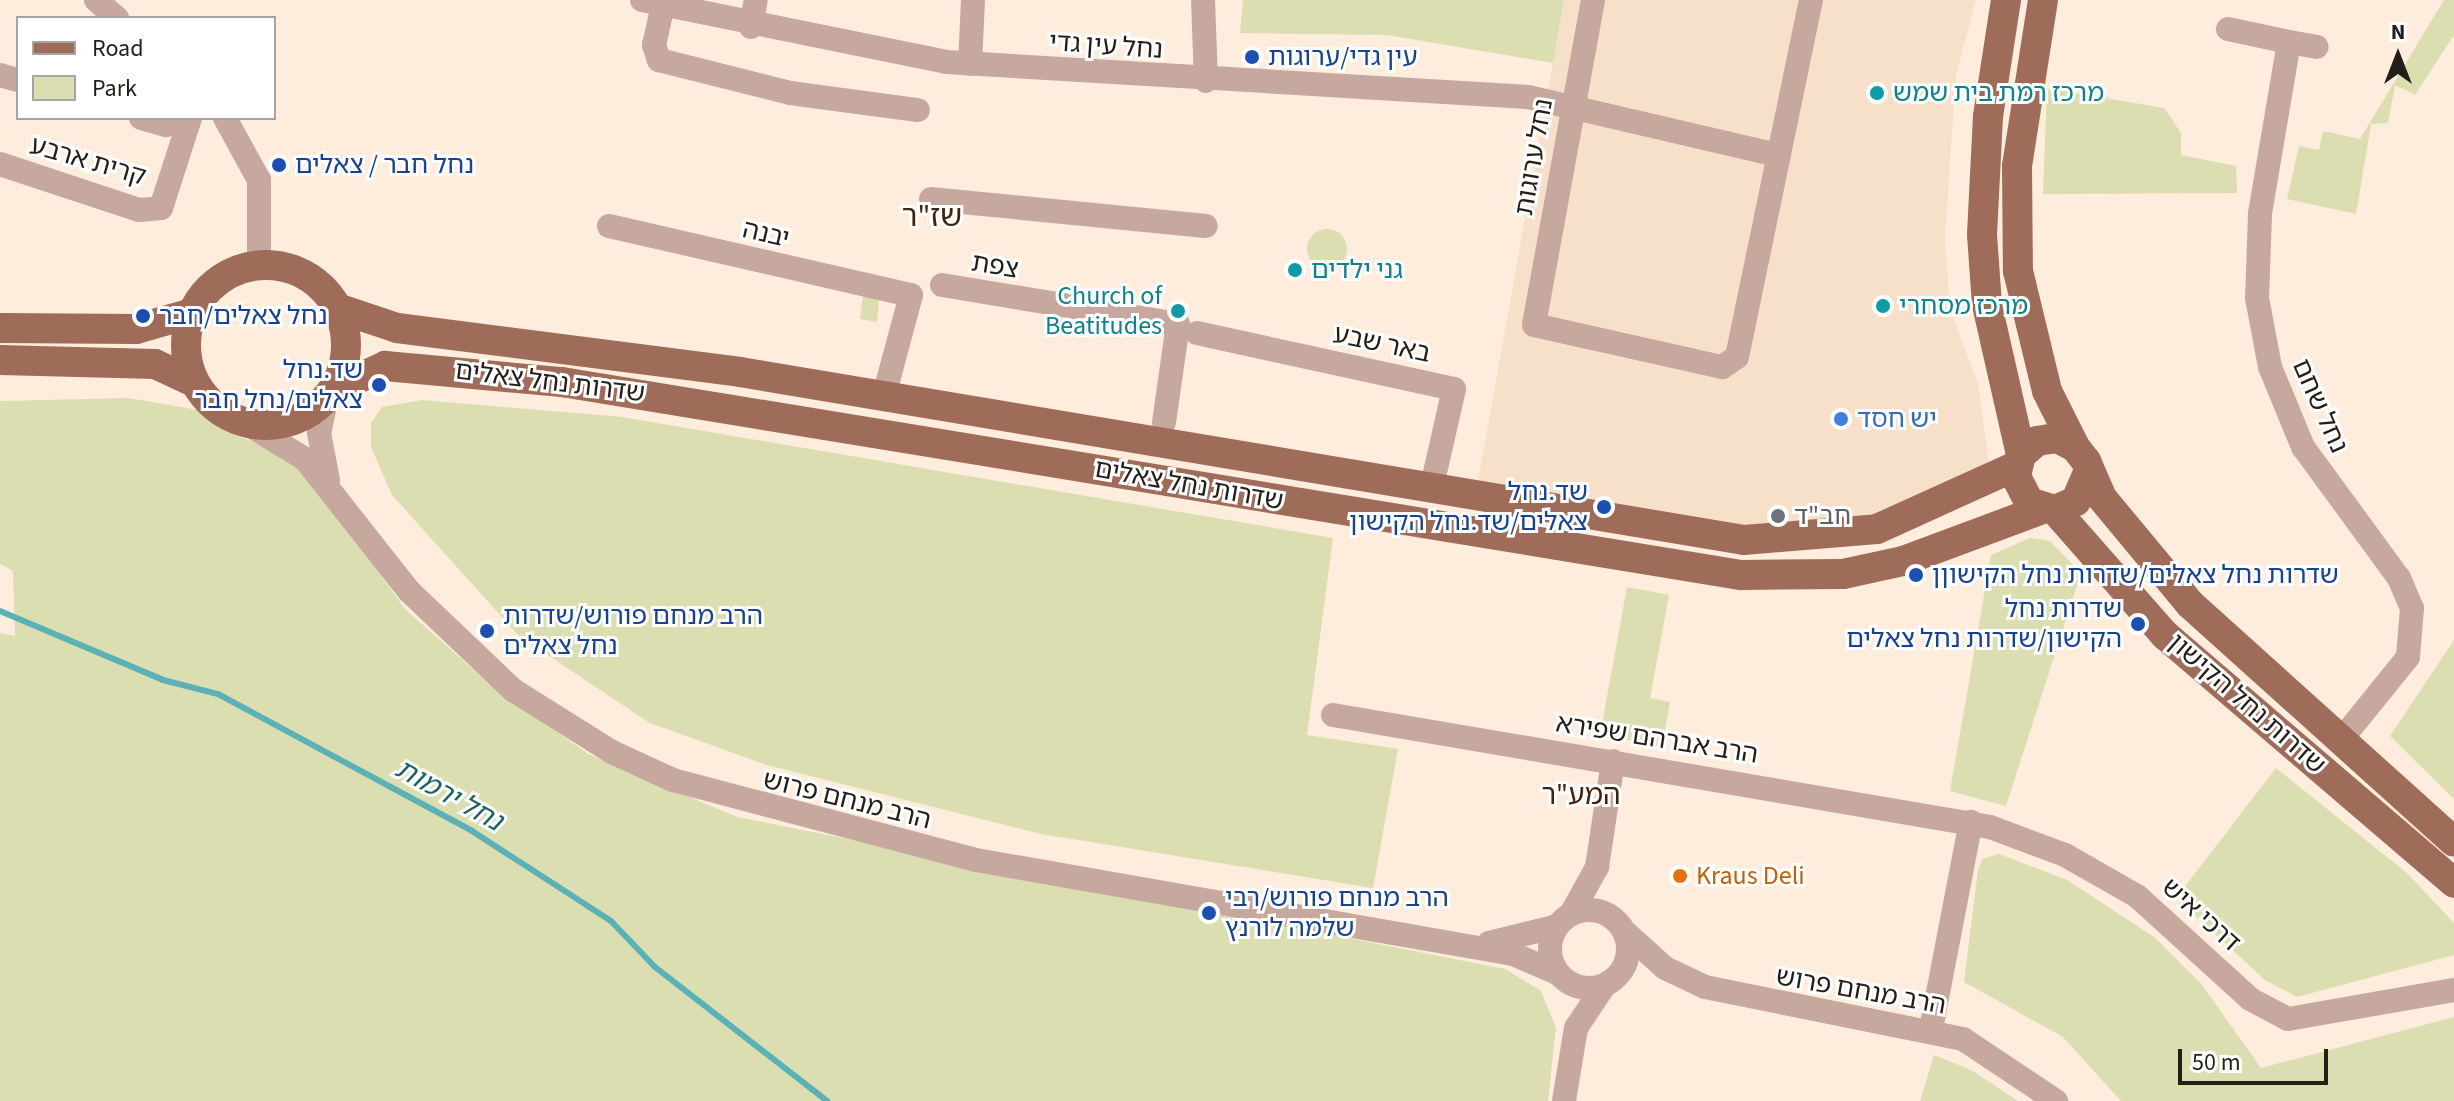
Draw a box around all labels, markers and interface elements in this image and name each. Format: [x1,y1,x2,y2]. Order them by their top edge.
legend [16,16,276,120]
north arrow [2358,16,2438,96]
text: N [2391,16,2405,48]
street label: נחל עין גדי [1048,26,1164,66]
text: Road [92,31,144,66]
place label: עין גדי/ערוגות [1268,41,1418,73]
marker: עין גדי/ערוגות [1243,48,1261,66]
text: Park [92,71,137,106]
place label: מרכז רמת בית שמש [1893,77,2104,109]
marker: מרכז רמת בית שמש [1868,84,1886,102]
street label: נחל ערוגות [1508,96,1560,218]
street label: קרית ארבע [26,130,150,192]
place label: נחל חבר / צאלים [295,149,474,181]
marker: נחל חבר / צאלים [270,156,288,174]
district label: שז"ר [902,199,962,235]
street label: יבנה [740,214,792,254]
street label: צפת [969,247,1021,285]
place label: גני ילדים [1311,254,1403,286]
marker: גני ילדים [1286,261,1304,279]
place label: Church of Beatitudes [1045,280,1162,342]
place label: מרכז מסחרי [1899,290,2028,322]
marker: מרכז מסחרי [1874,297,1892,315]
place label: נחל צאלים/חבר [159,300,328,332]
marker: Church of Beatitudes [1169,302,1187,320]
marker: נחל צאלים/חבר [134,307,152,325]
street label: באר שבע [1330,318,1434,370]
place label: שד.נחל צאלים/נחל חבר [194,354,363,416]
street label: נחל שחם [2285,354,2355,458]
street label: שדרות נחל צאלים [453,355,647,409]
marker: שד.נחל צאלים/נחל חבר [370,376,388,394]
place label: יש חסד [1857,403,1937,435]
marker: יש חסד [1832,410,1850,428]
street label: שדרות נחל צאלים [1092,453,1286,517]
place label: שד.נחל צאלים/שד.נחל הקישון [1349,476,1588,538]
marker: שד.נחל צאלים/שד.נחל הקישון [1595,498,1613,516]
place label: חב"ד [1794,500,1851,532]
marker: חב"ד [1769,507,1787,525]
place label: שדרות נחל צאלים/שדרות נחל הקישוןן [1932,559,2339,591]
marker: שדרות נחל צאלים/שדרות נחל הקישוןן [1907,566,1925,584]
place label: שדרות נחל הקישון/שדרות נחל צאלים [1846,593,2122,654]
place label: הרב מנחם פורוש/שדרות נחל צאלים [503,600,763,662]
marker: שדרות נחל הקישון/שדרות נחל צאלים [2129,615,2147,633]
marker: הרב מנחם פורוש/שדרות נחל צאלים [478,622,496,640]
street label: שדרות נחל הקישון [2162,627,2332,781]
street label: הרב אברהם שפירא [1554,708,1760,770]
water label: נחל ירמות [389,752,509,838]
street label: הרב מנחם פרוש [760,764,934,836]
district label: המע"ר [1541,778,1621,812]
place label: Kraus Deli [1696,860,1805,892]
marker: Kraus Deli [1671,867,1689,885]
street label: דרכי איש [2155,872,2247,958]
place label: הרב מנחם פורוש/רבי שלמה לורנץ [1225,882,1449,944]
marker: הרב מנחם פורוש/רבי שלמה לורנץ [1200,904,1218,922]
street label: הרב מנחם פרוש [1774,961,1948,1021]
scale bar [2182,1033,2332,1083]
text: 50 m [2192,1045,2241,1080]

